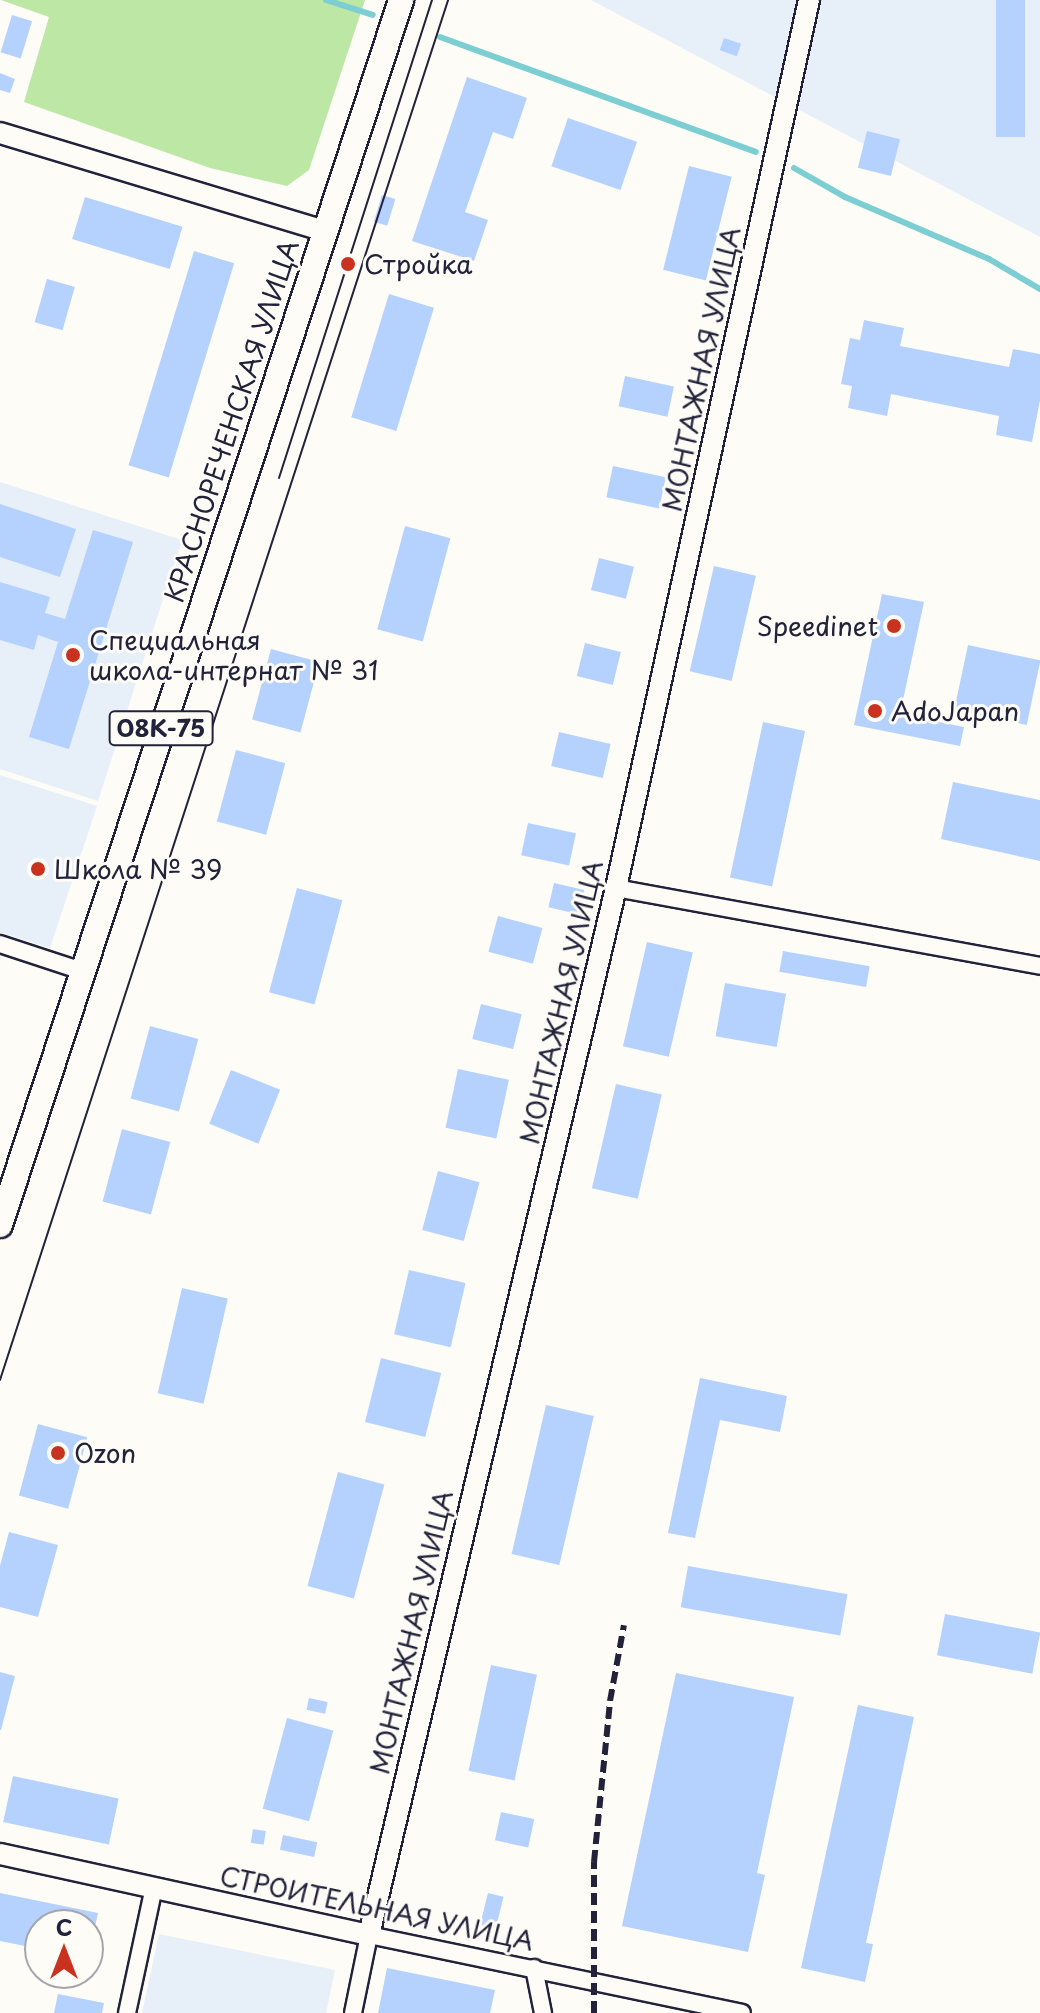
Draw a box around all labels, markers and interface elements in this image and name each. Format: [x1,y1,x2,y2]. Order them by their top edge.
street label: МОНТАЖНАЯ УЛИЦА [656,224,746,514]
street label: КРАСНОРЕЧЕНСКАЯ УЛИЦА [158,236,304,606]
place label: Стройка [364,248,472,280]
marker: Стройка [339,255,357,273]
place label: Speedinet [757,610,878,642]
marker: Speedinet [885,617,903,635]
place label: Специальная школа-интернат № 31 [89,624,379,686]
marker: Специальная школа-интернат № 31 [64,646,82,664]
place label: AdoJapan [891,695,1019,727]
marker: AdoJapan [866,702,884,720]
road number: 08К-75 [107,708,215,748]
place label: Школа № 39 [54,853,222,885]
street label: МОНТАЖНАЯ УЛИЦА [513,857,609,1147]
marker: Школа № 39 [29,860,47,878]
place label: Ozon [74,1437,136,1469]
marker: Ozon [49,1444,67,1462]
street label: МОНТАЖНАЯ УЛИЦА [363,1487,459,1777]
street label: СТРОИТЕЛЬНАЯ УЛИЦА [217,1860,537,1956]
north arrow [24,1909,104,1989]
text: С [56,1910,72,1943]

